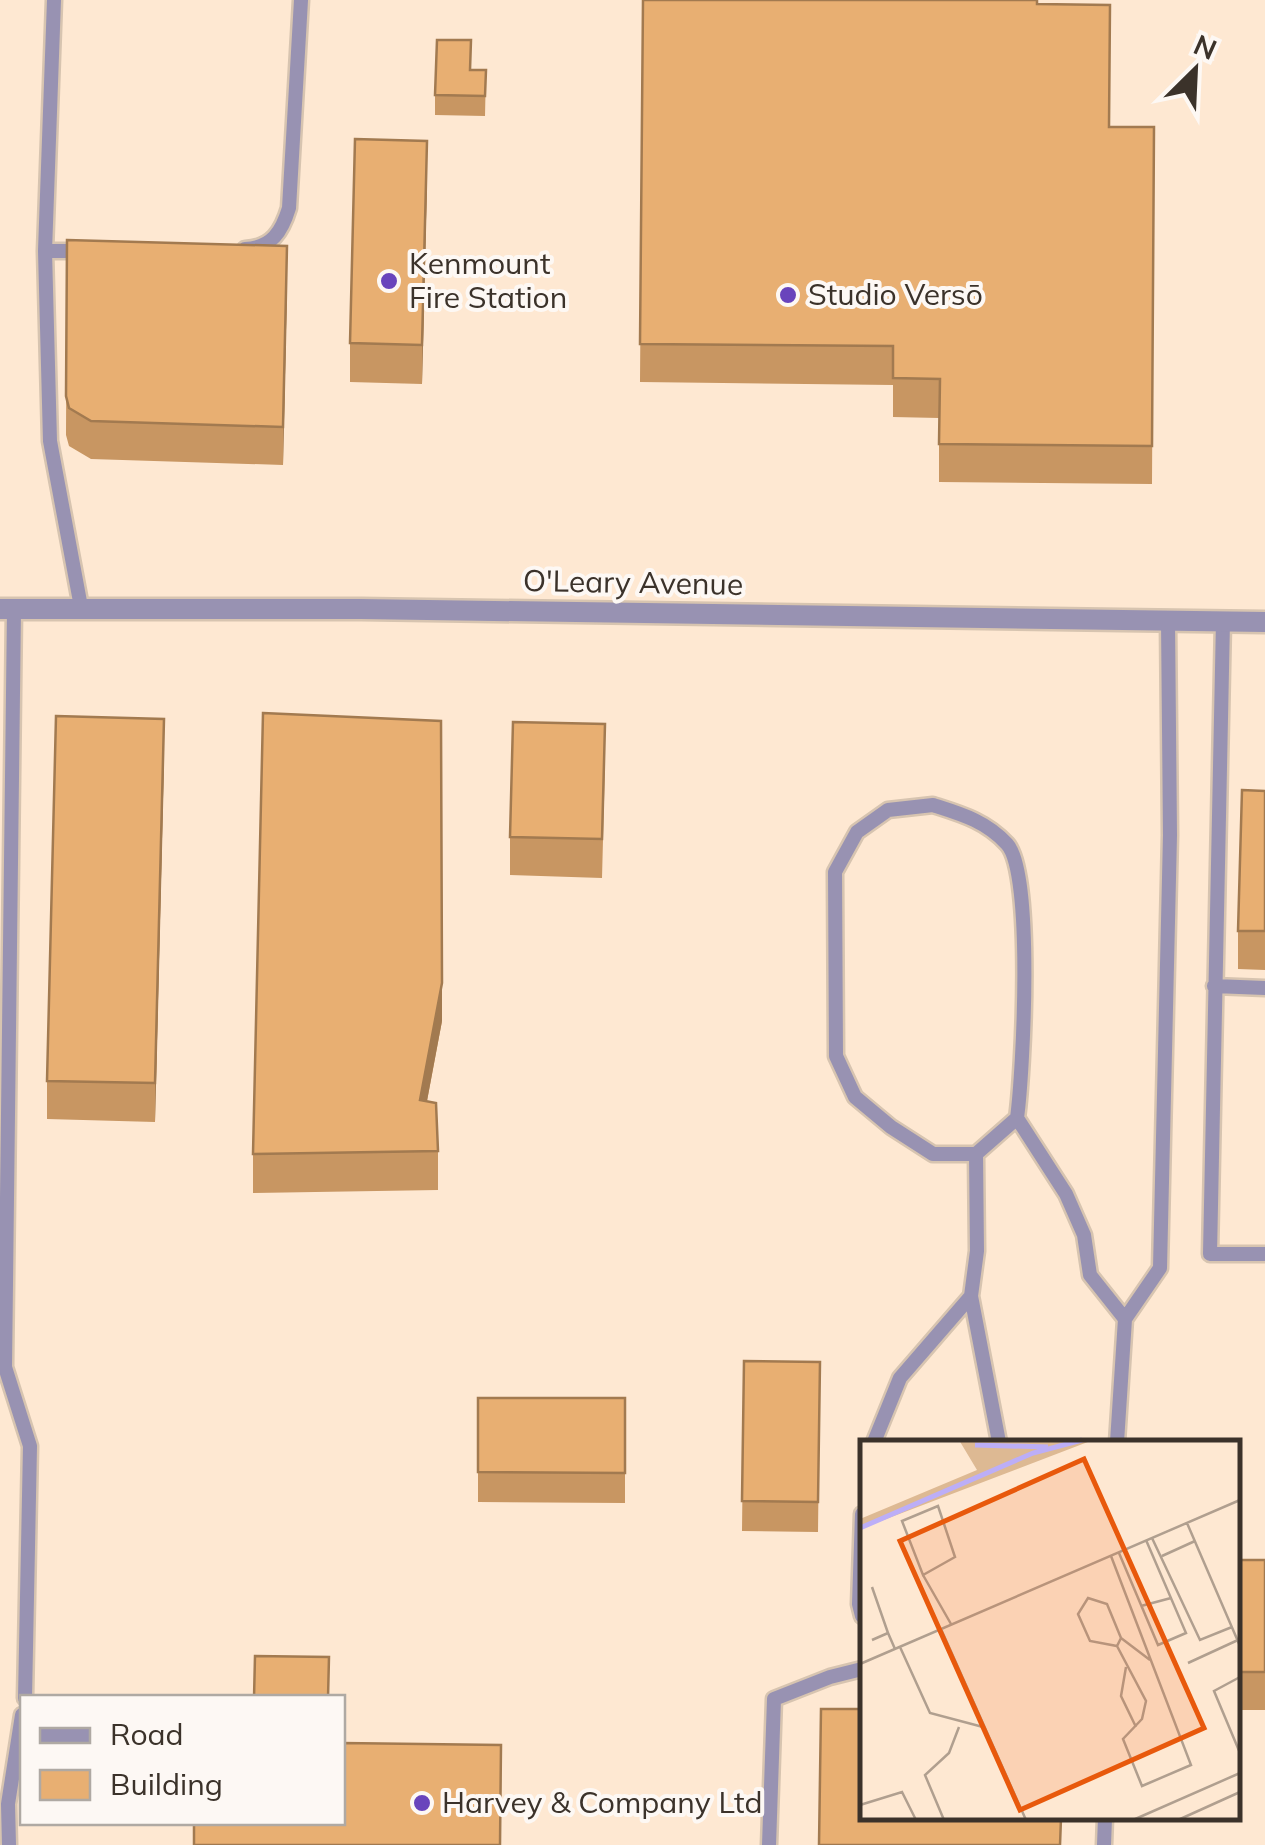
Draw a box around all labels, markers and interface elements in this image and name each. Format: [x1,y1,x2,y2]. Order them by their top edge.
north arrow [1145,20,1245,120]
text: N [1189,26,1222,67]
place label: Kenmount Fire Station [409,244,567,316]
marker: Kenmount Fire Station [378,270,400,292]
place label: Studio Versō [808,275,983,313]
marker: Studio Versō [777,284,799,306]
street label: O'Leary Avenue [523,561,744,603]
inset map [860,1440,1240,1820]
legend [20,1695,345,1825]
text: Road [110,1715,184,1753]
text: Building [110,1765,223,1803]
place label: Harvey & Company Ltd [442,1783,762,1821]
marker: Harvey & Company Ltd [411,1792,433,1814]

